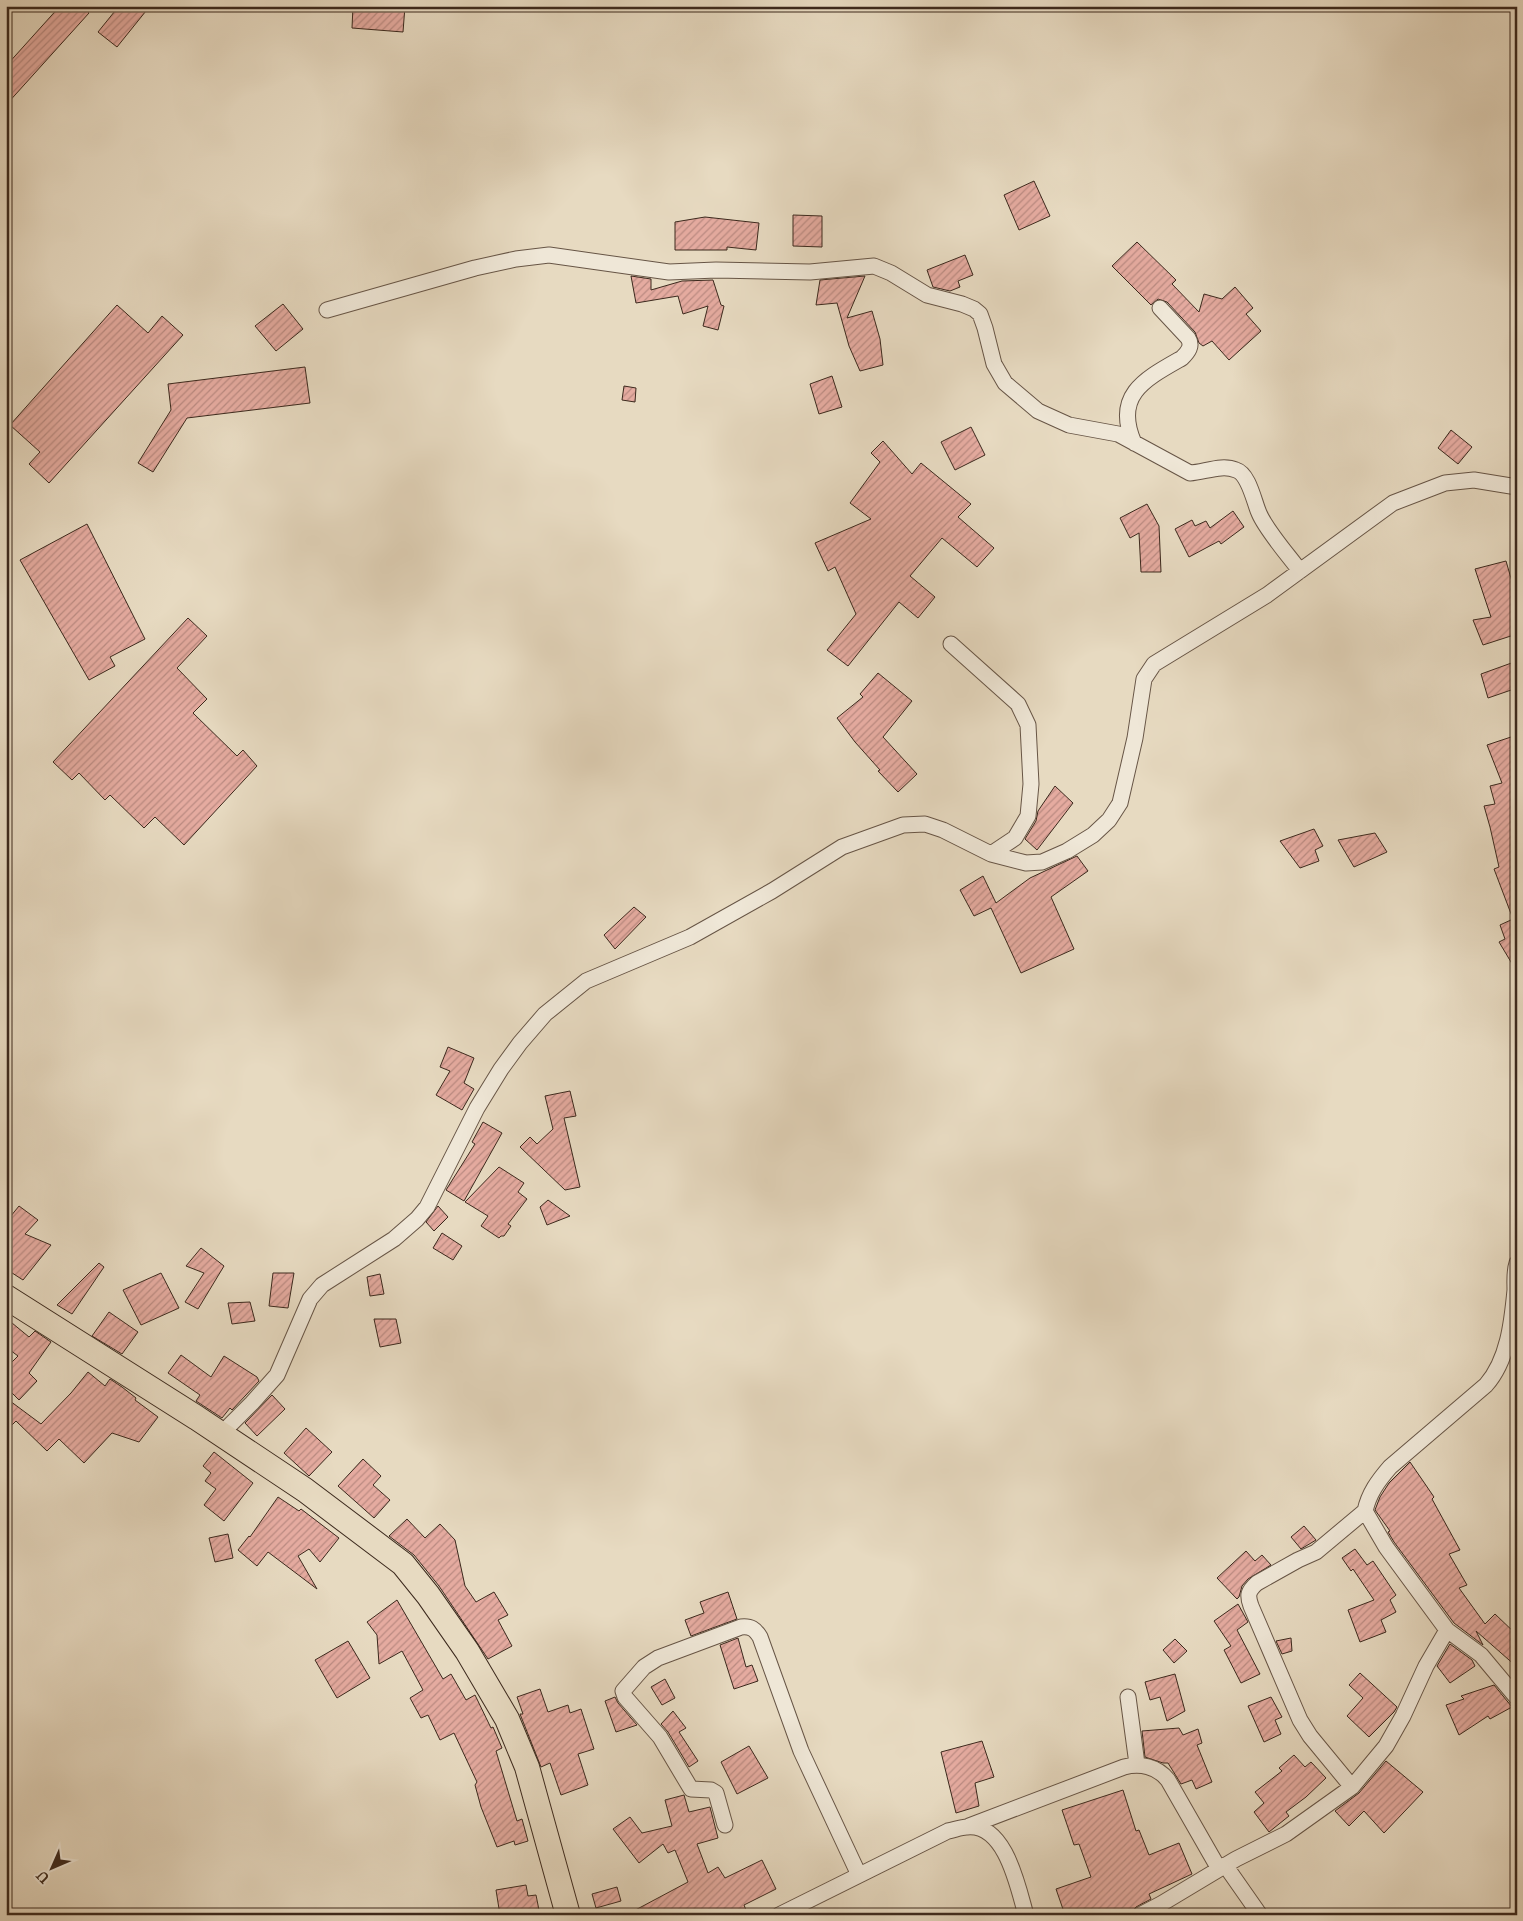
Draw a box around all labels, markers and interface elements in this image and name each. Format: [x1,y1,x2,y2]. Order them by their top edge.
north arrow [28,1844,78,1894]
text: U [33,1866,53,1887]

